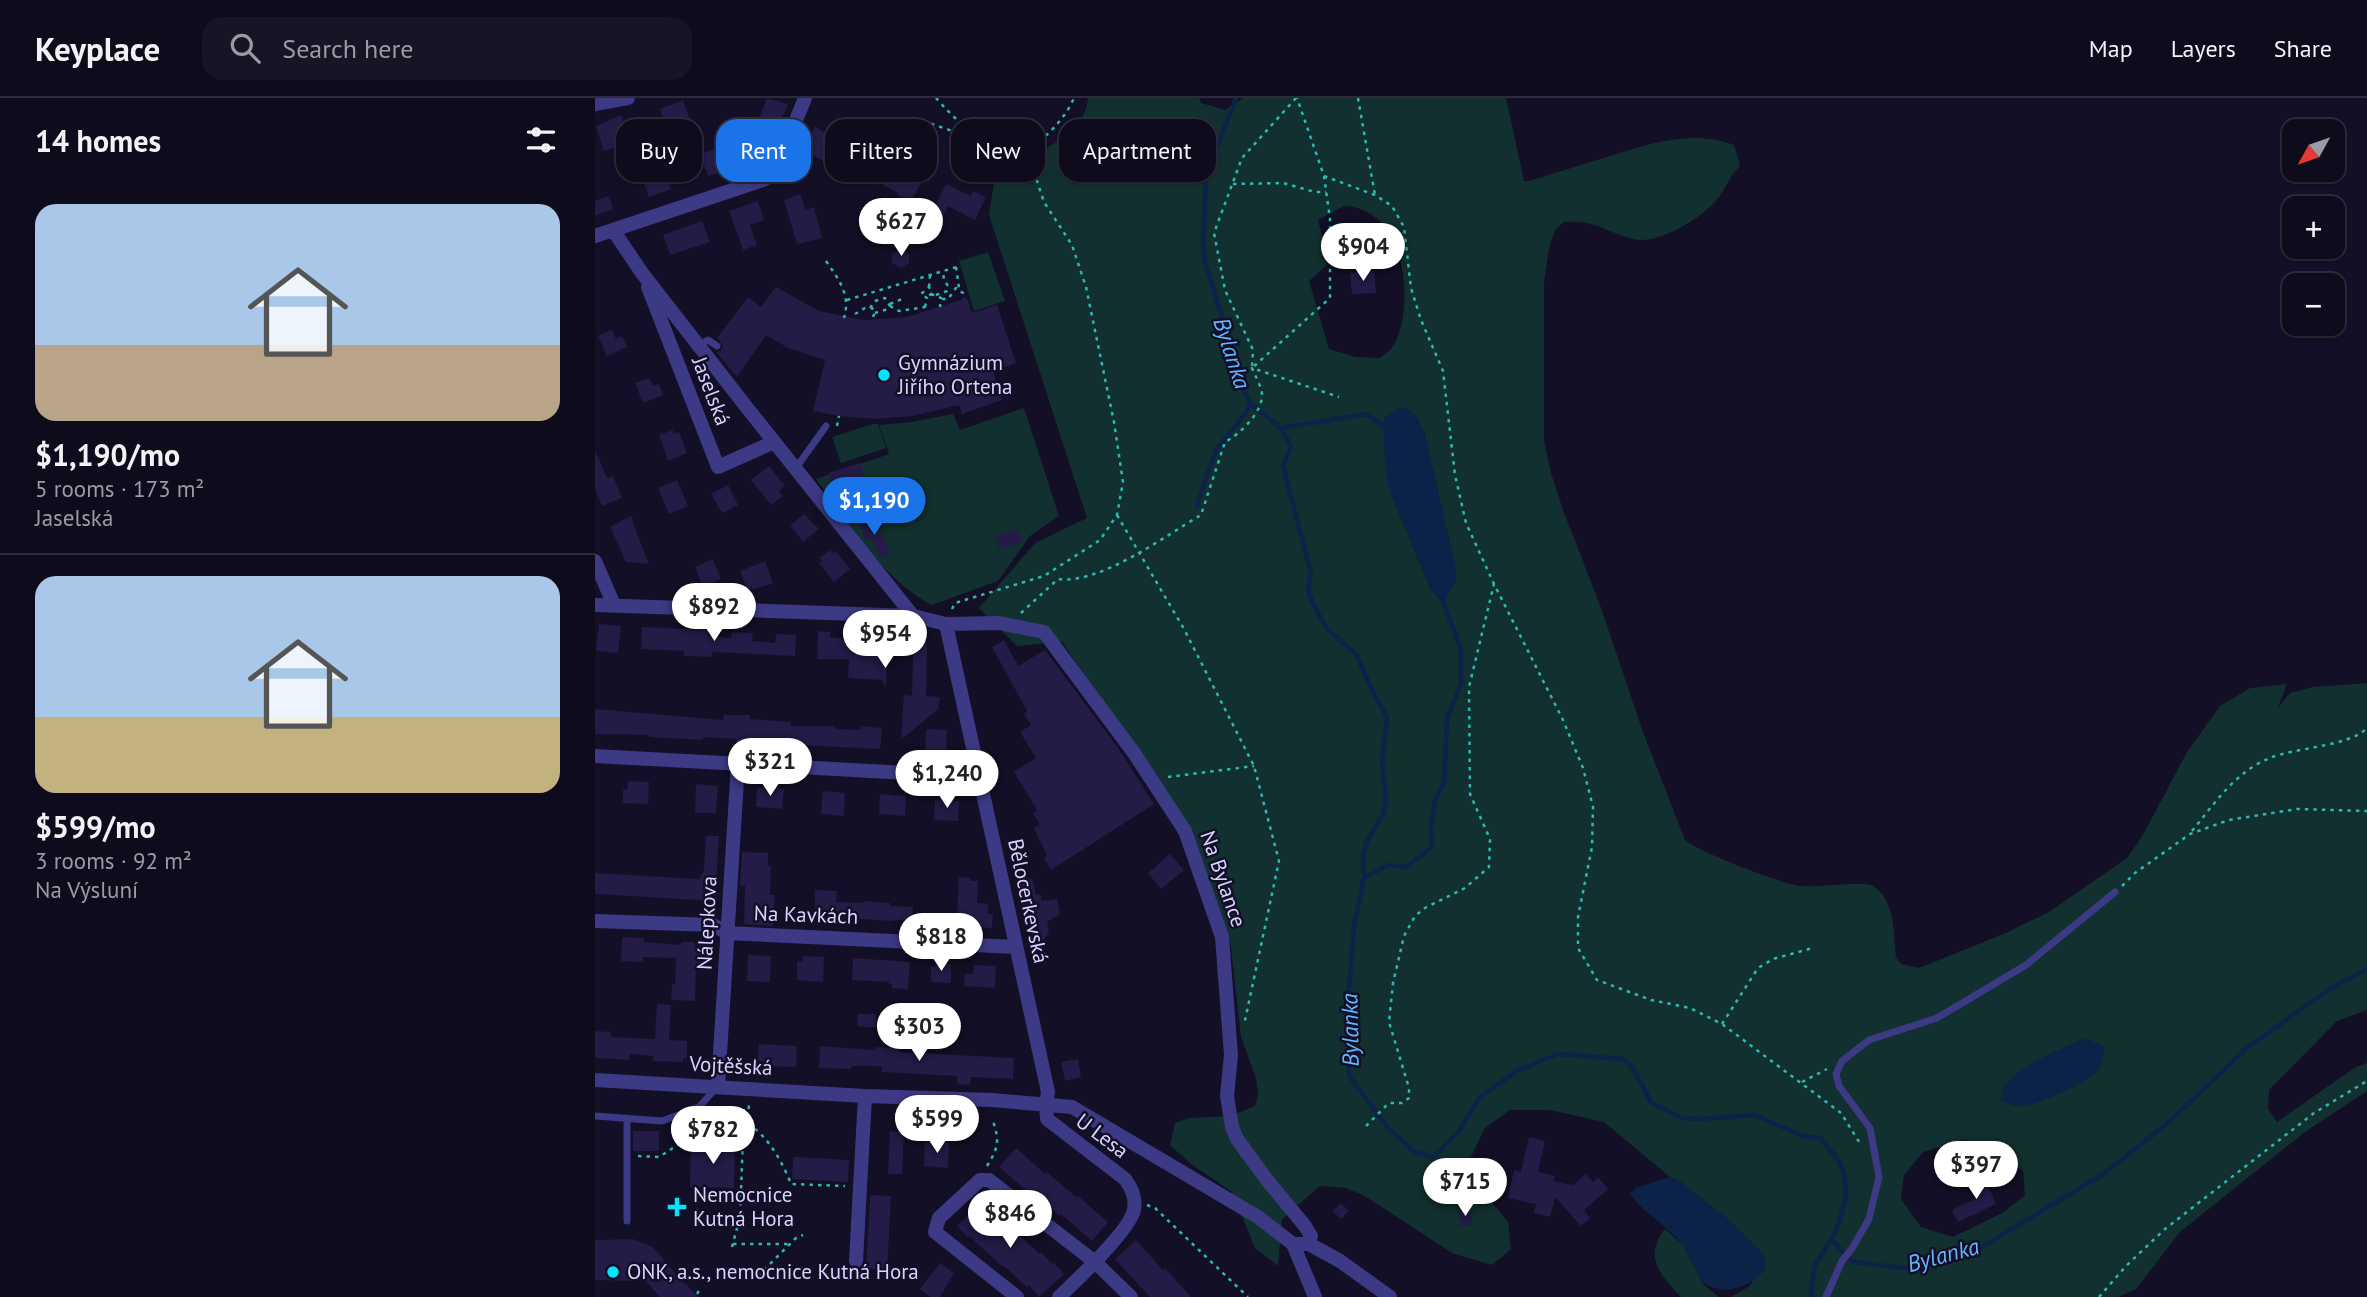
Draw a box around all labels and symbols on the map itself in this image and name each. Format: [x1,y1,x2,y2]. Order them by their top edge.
north arrow [2282,119,2345,182]
pin: $627 [860,198,942,258]
pin: $904 [1322,223,1404,283]
water label: Bylanka [1207,314,1258,392]
place label: Gymnázium Jiřího Ortena [897,349,1012,400]
street label: Jaselská [686,352,737,429]
marker: Gymnázium Jiřího Ortena [876,367,892,383]
pin: $1,190 [817,478,931,537]
pin: $892 [673,584,755,643]
pin: $954 [844,610,926,670]
pin: $321 [729,738,811,798]
pin: $1,240 [890,750,1004,810]
street label: Na Bylance [1194,827,1253,930]
street label: Bělocerkevská [1002,836,1055,966]
street label: Nálepkova [691,875,722,971]
street label: Na Kavkách [753,899,859,930]
pin: $818 [900,914,982,973]
water label: Bylanka [1334,993,1365,1067]
pin: $303 [878,1004,960,1063]
street label: Vojtěšská [688,1050,773,1081]
pin: $599 [896,1096,978,1155]
pin: $782 [672,1107,754,1166]
street label: U Lesa [1071,1107,1134,1164]
pin: $397 [1935,1142,2017,1201]
pin: $715 [1424,1158,1506,1218]
place label: Nemocnice Kutná Hora [693,1181,794,1232]
pin: $846 [969,1190,1051,1250]
marker: Nemocnice Kutná Hora [667,1197,687,1217]
water label: Bylanka [1904,1231,1982,1278]
place label: ONK, a.s., nemocnice Kutná Hora [627,1258,919,1285]
marker: ONK, a.s., nemocnice Kutná Hora [605,1264,621,1280]

